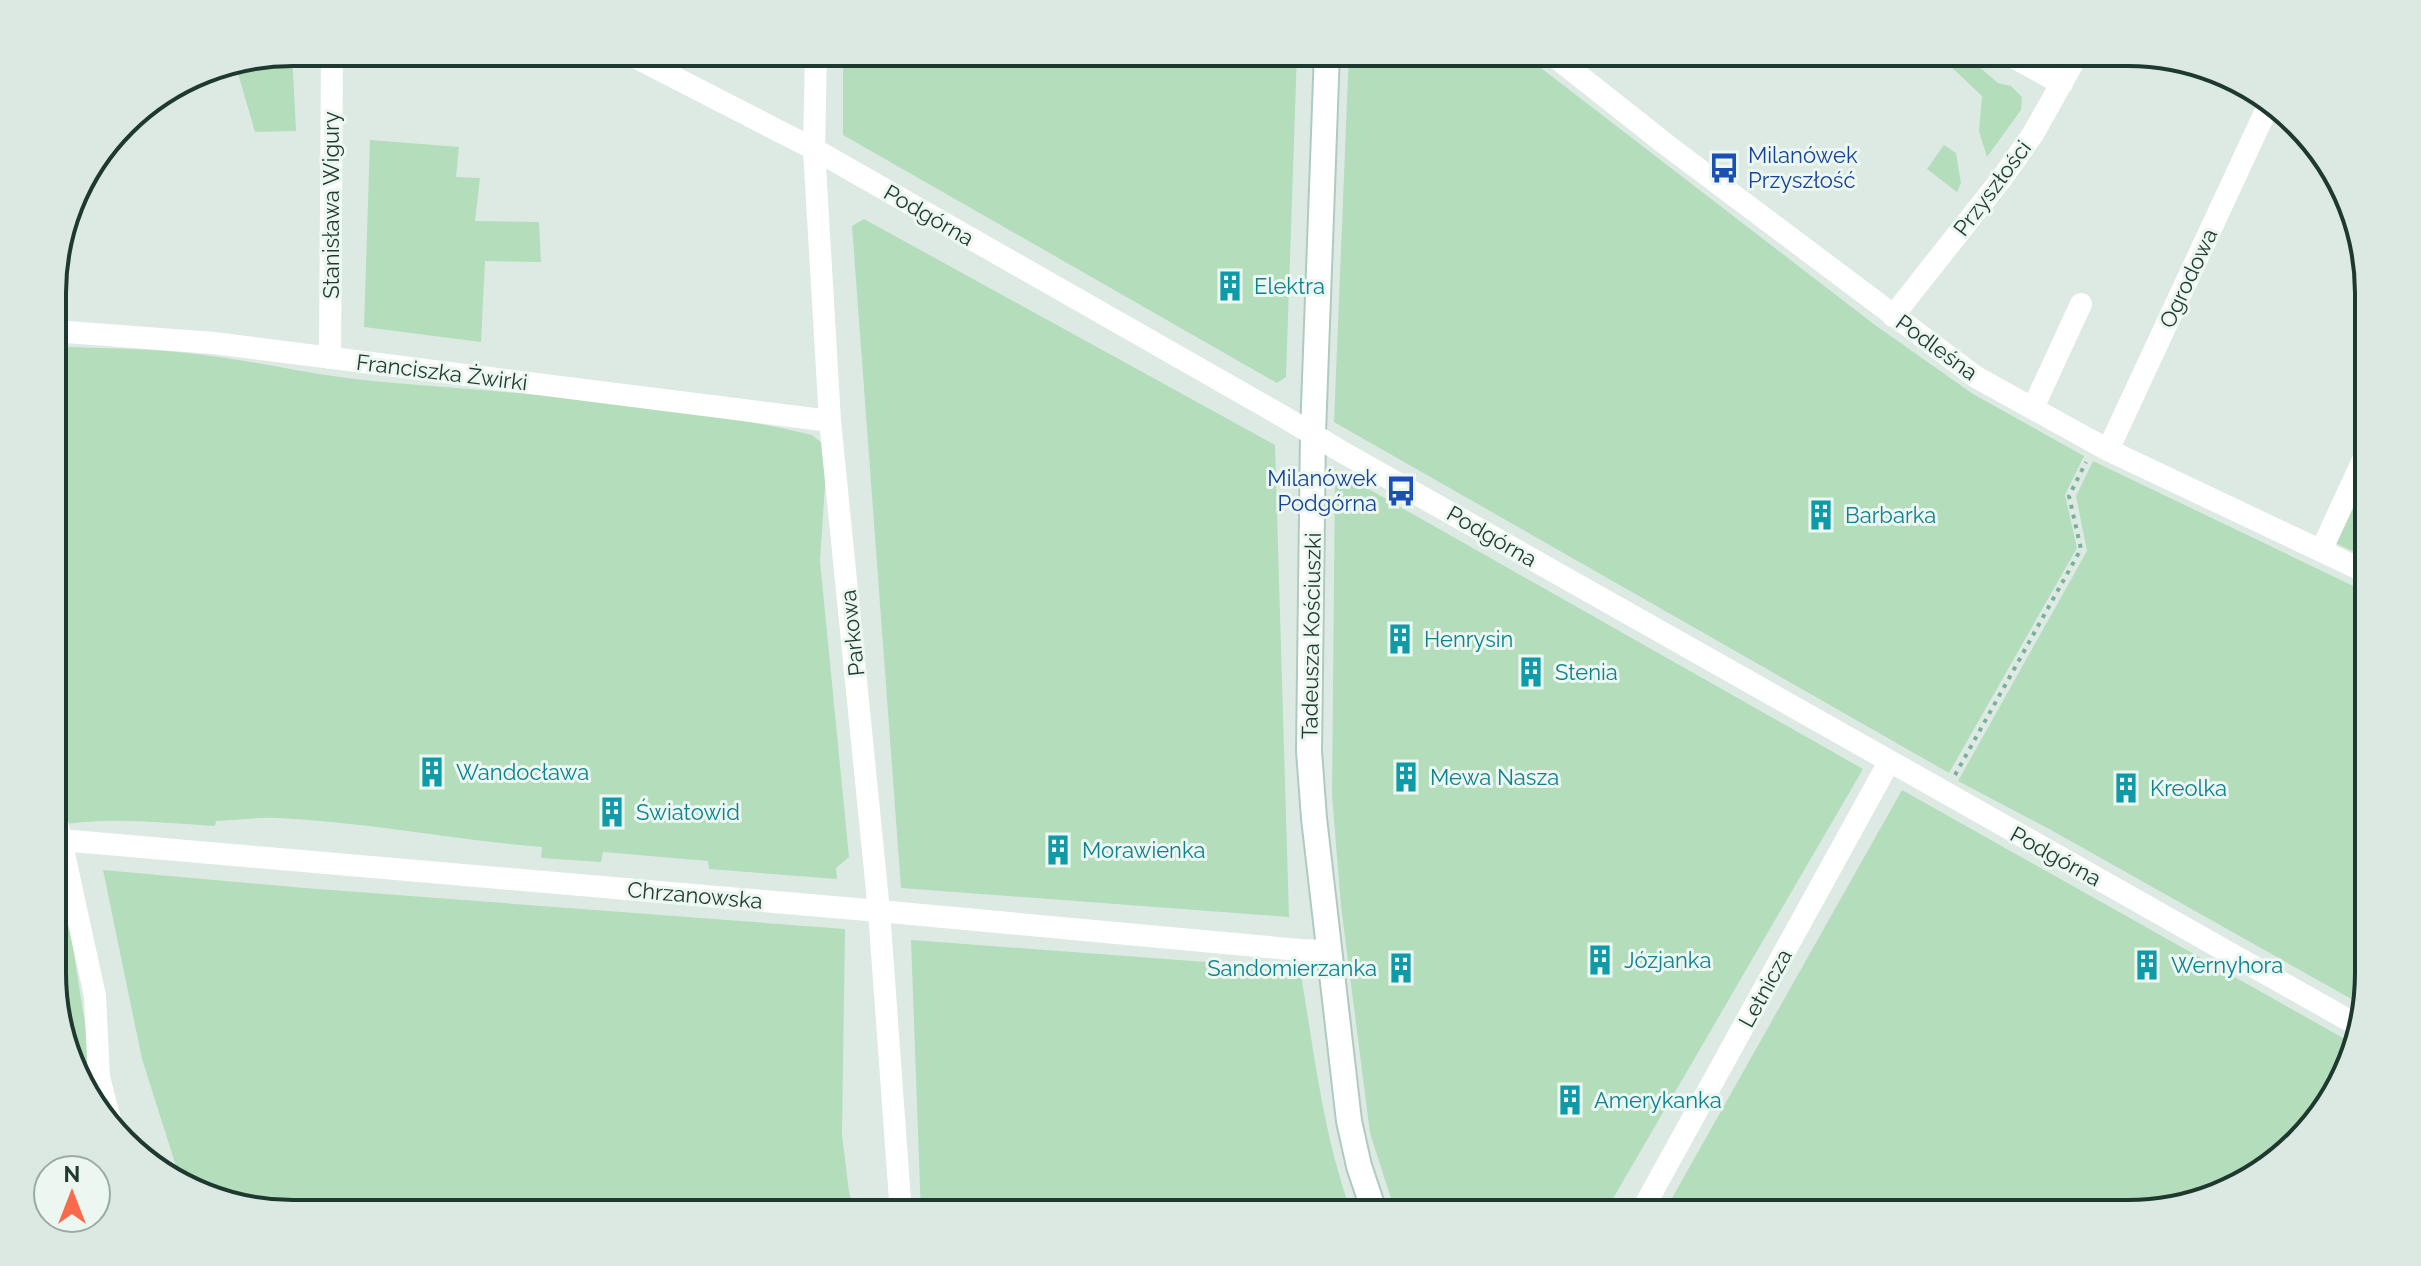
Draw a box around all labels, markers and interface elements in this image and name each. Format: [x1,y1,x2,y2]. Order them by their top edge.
street label: Stanisława Wigury [318,111,344,299]
street label: Przyszłości [1948,135,2036,241]
place label: Milanówek Przyszłość [1748,142,1858,193]
bus stop icon: Milanówek Przyszłość [1707,151,1741,185]
street label: Podgórna [879,179,979,251]
street label: Ogrodowa [2154,224,2222,332]
building icon: Elektra [1213,269,1247,303]
place label: Elektra [1254,273,1325,299]
street label: Podleśna [1891,309,1983,385]
street label: Franciszka Żwirki [355,349,529,395]
place label: Milanówek Podgórna [1267,465,1377,516]
bus stop icon: Milanówek Podgórna [1384,474,1418,508]
building icon: Barbarka [1804,498,1838,532]
street label: Podgórna [1442,500,1542,572]
place label: Barbarka [1845,502,1936,528]
street label: Tadeusza Kościuszki [1296,532,1326,740]
street label: Parkowa [835,589,869,677]
building icon: Henrysin [1383,622,1417,656]
place label: Henrysin [1424,626,1513,652]
building icon: Stenia [1514,655,1548,689]
place label: Stenia [1555,659,1618,685]
building icon: Wandocława [415,755,449,789]
place label: Wandocława [456,759,589,785]
building icon: Mewa Nasza [1389,760,1423,794]
place label: Mewa Nasza [1430,764,1559,790]
building icon: Kreolka [2109,771,2143,805]
place label: Kreolka [2150,775,2227,801]
building icon: Światowid [595,795,629,829]
place label: Światowid [636,798,740,825]
street label: Podgórna [2006,821,2106,891]
building icon: Morawienka [1041,833,1075,867]
place label: Morawienka [1082,837,1206,863]
street label: Chrzanowska [626,876,764,914]
building icon: Józjanka [1583,943,1617,977]
street label: Letnicza [1733,944,1797,1032]
place label: Józjanka [1624,947,1711,973]
building icon: Wernyhora [2130,948,2164,982]
building icon: Sandomierzanka [1384,951,1418,985]
place label: Wernyhora [2171,952,2283,978]
place label: Sandomierzanka [1207,955,1377,981]
building icon: Amerykanka [1553,1083,1587,1117]
place label: Amerykanka [1594,1087,1722,1113]
north arrow [32,1154,112,1234]
text: N [64,1161,80,1187]

